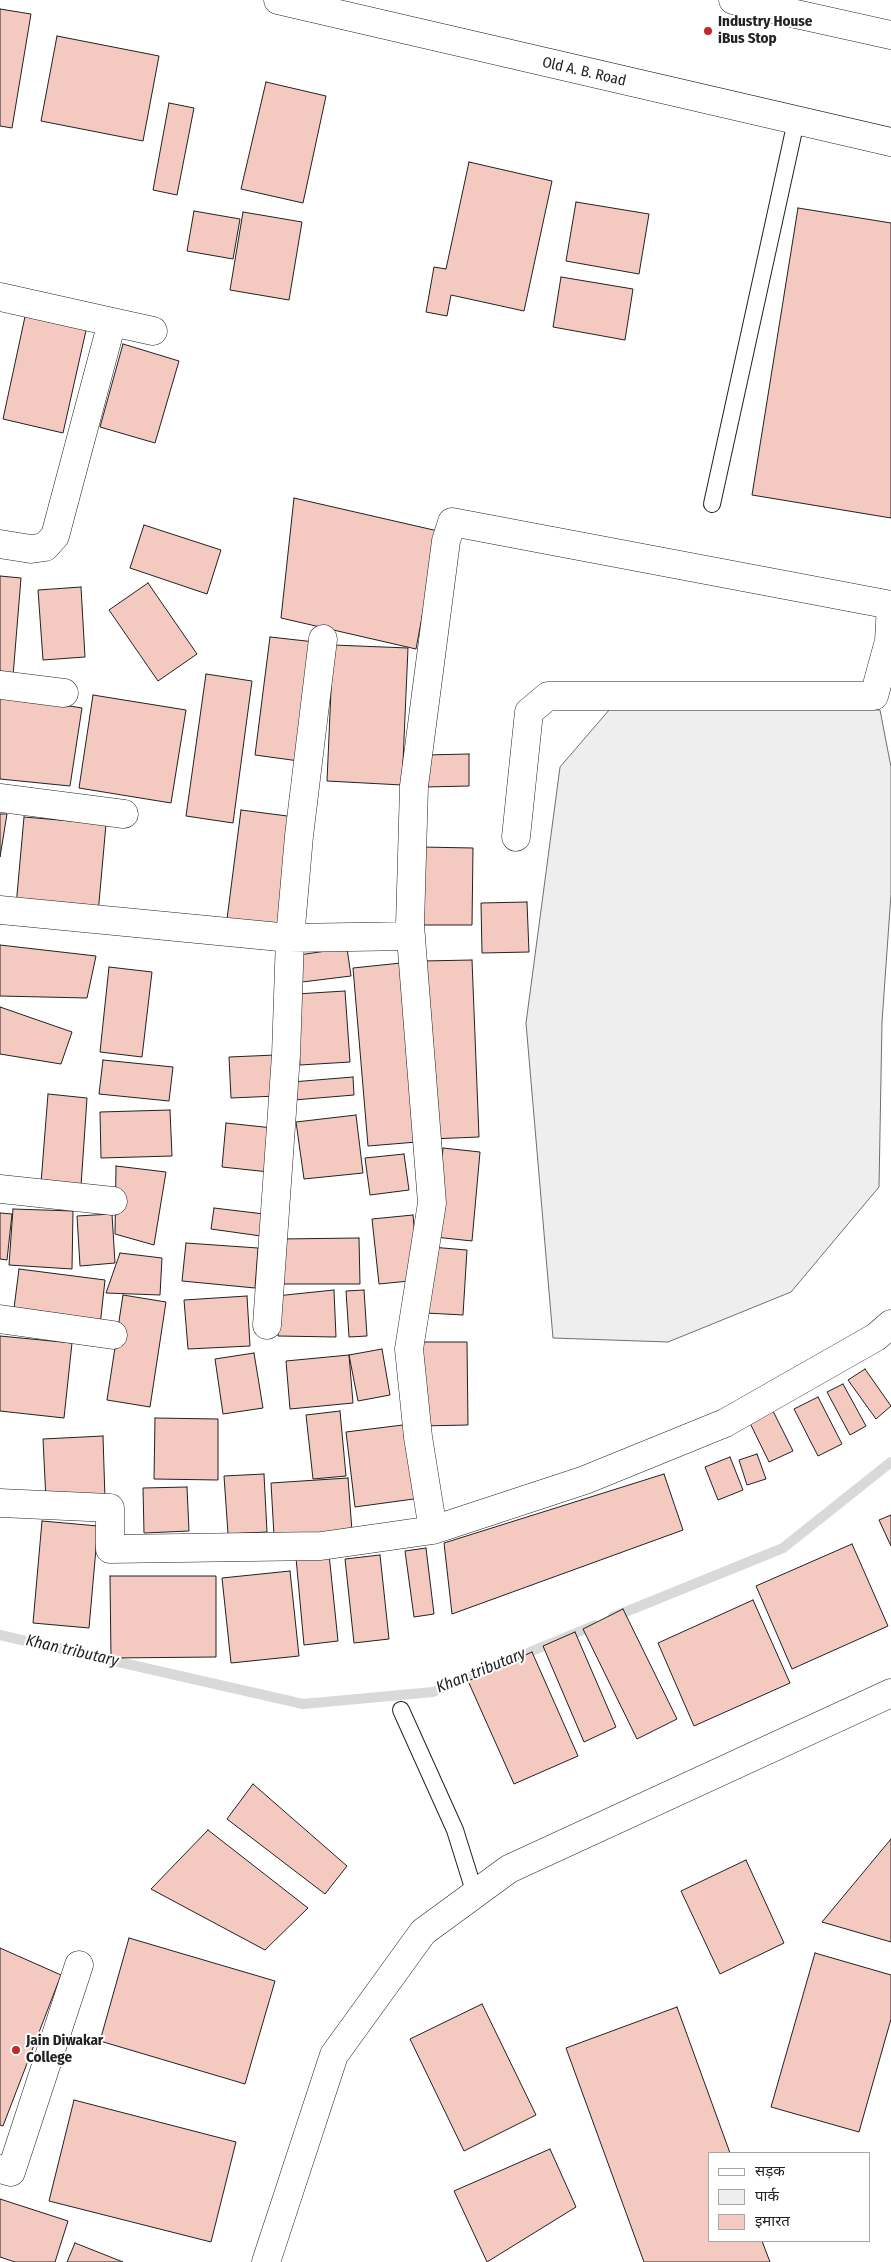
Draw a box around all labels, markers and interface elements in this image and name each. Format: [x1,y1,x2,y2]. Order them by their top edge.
place label: Industry House iBus Stop [718,13,812,48]
marker: Industry House iBus Stop [702,25,714,37]
street label: Old A. B. Road [540,54,628,90]
water label: Khan tributary [24,1631,120,1671]
water label: Khan tributary [434,1644,528,1698]
place label: Jain Diwakar College [26,2032,103,2067]
marker: Jain Diwakar College [10,2044,22,2056]
legend [708,2152,871,2242]
text: सड़क [755,2162,785,2180]
text: पार्क [755,2187,779,2205]
text: इमारत [755,2212,790,2230]

